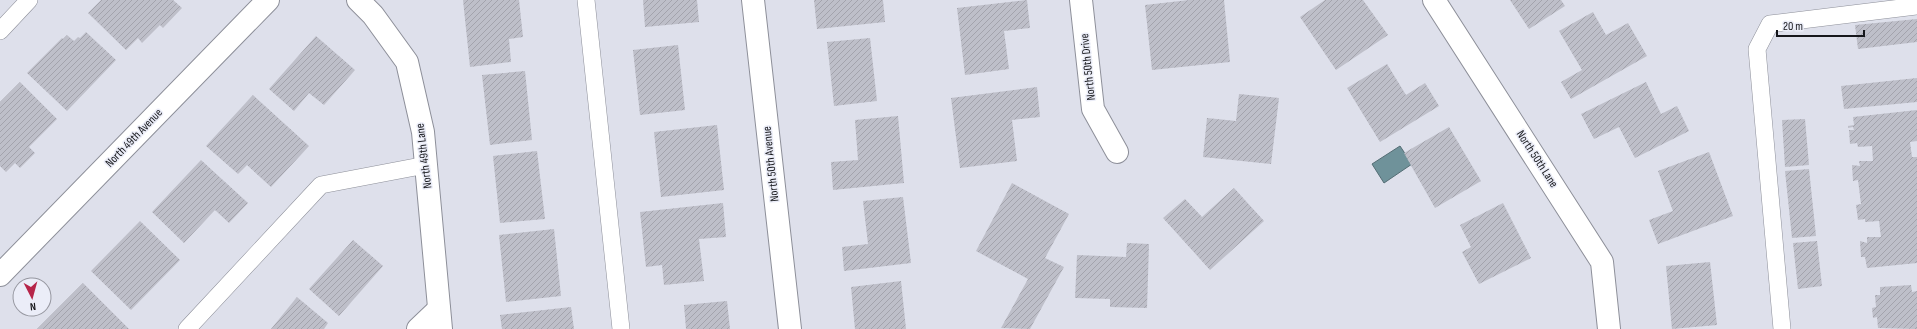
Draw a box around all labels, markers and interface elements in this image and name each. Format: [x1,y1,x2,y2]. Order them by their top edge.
scale bar [1777,12,1864,38]
text: 20 m [1783,19,1803,34]
street label: North 50th Drive [1077,33,1099,101]
street label: North 49th Avenue [102,105,166,171]
street label: North 49th Lane [413,122,435,189]
street label: North 50th Avenue [760,125,782,202]
street label: North 50th Lane [1513,128,1561,191]
north arrow [12,277,52,317]
text: N [29,300,37,313]

